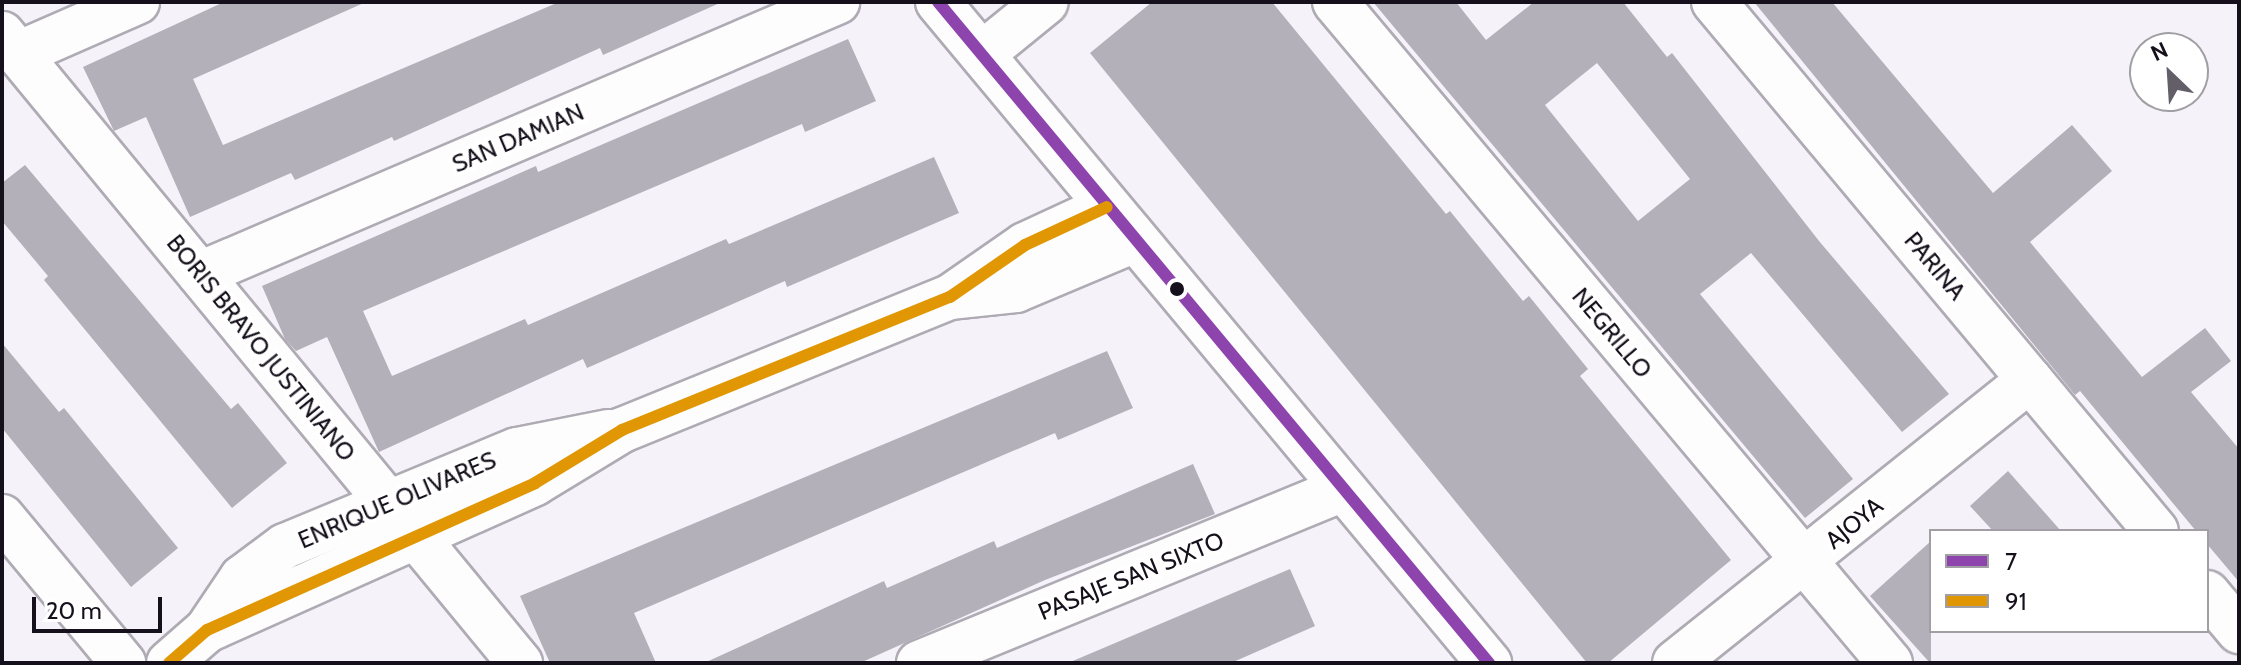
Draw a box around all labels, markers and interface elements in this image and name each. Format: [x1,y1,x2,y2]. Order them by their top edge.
north arrow [2129,32,2209,112]
text: N [2147,36,2172,67]
street label: SAN DAMIAN [448,97,588,179]
street label: PARINA [1898,226,1972,306]
street label: BORIS BRAVO JUSTINIANO [161,229,361,467]
unlabelled marker [1169,281,1185,297]
street label: NEGRILLO [1566,282,1658,384]
street label: ENRIQUE OLIVARES [294,445,500,555]
street label: AJOYA [1819,491,1889,555]
street label: PASAJE SAN SIXTO [1034,526,1228,626]
legend [1929,529,2209,633]
text: 7 [2005,547,2017,576]
scale bar [36,581,166,631]
text: 91 [2005,587,2026,616]
text: 20 m [46,596,102,625]

